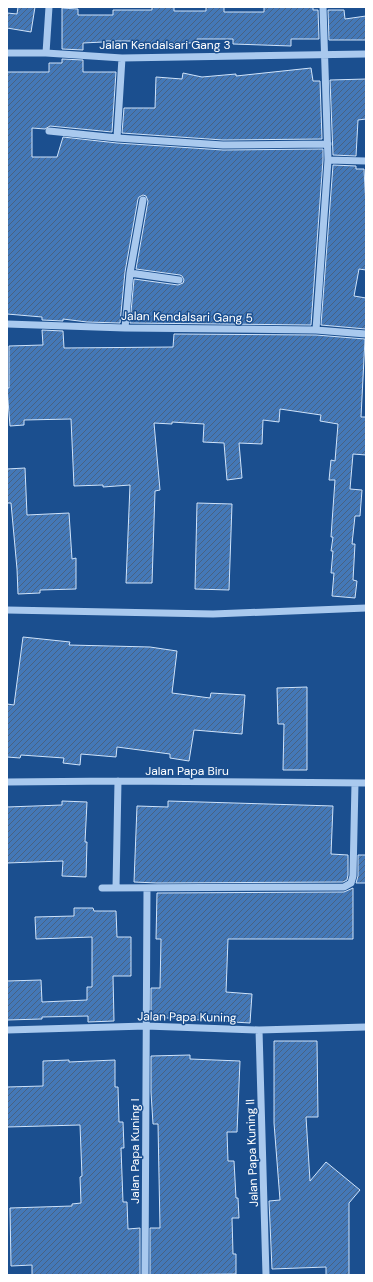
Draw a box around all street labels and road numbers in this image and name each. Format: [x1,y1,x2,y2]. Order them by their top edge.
street label: Jalan Kendalsari Gang 3 [99,37,231,53]
street label: Jalan Kendalsari Gang 5 [121,308,253,326]
street label: Jalan Papa Biru [145,763,229,779]
street label: Jalan Papa Kuning [137,1008,237,1026]
street label: Jalan Papa Kuning I [127,1098,143,1204]
street label: Jalan Papa Kuning II [242,1099,262,1207]

